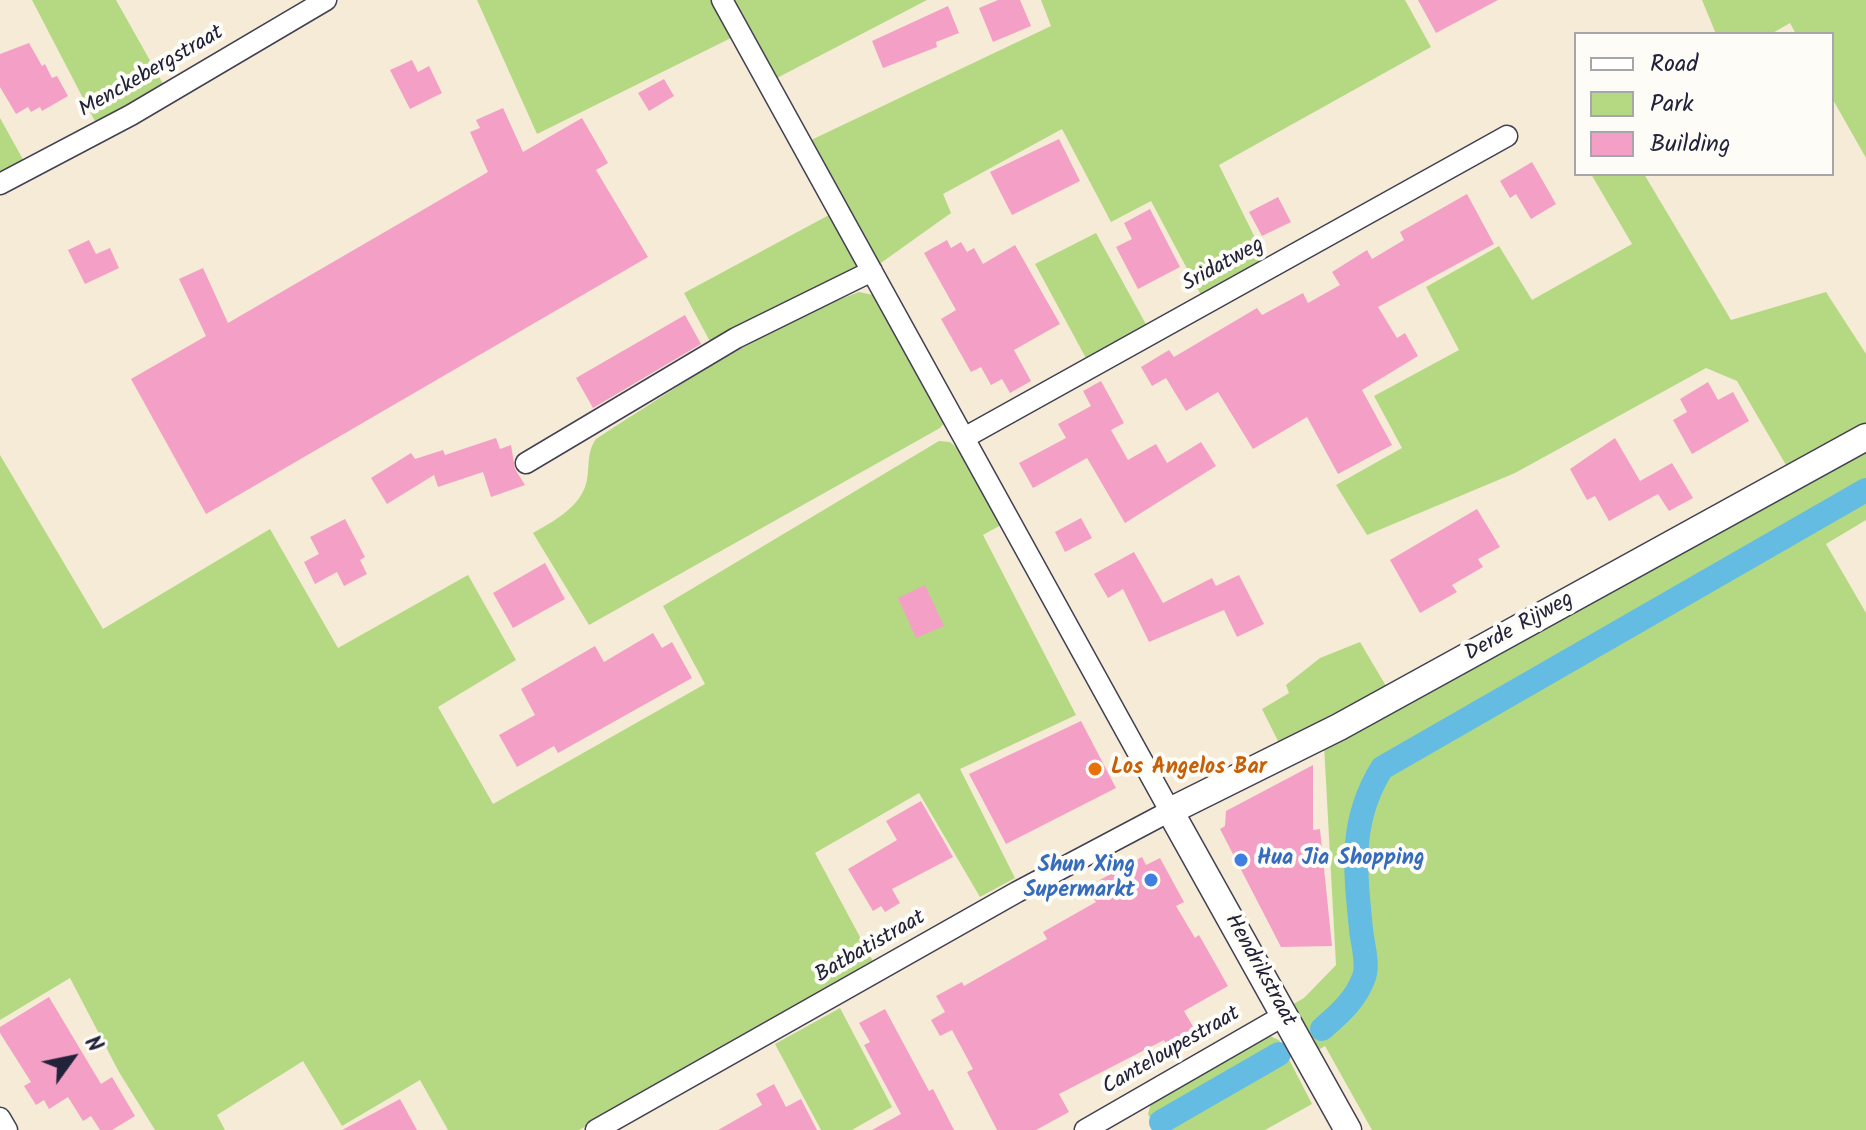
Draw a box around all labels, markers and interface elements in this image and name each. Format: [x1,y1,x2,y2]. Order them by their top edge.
street label: Menckebergstraat [75,21,229,125]
legend [1574,32,1834,176]
text: Road [1650,45,1698,84]
text: Park [1650,85,1694,124]
text: Building [1650,125,1730,164]
street label: Sridatweg [1179,233,1269,299]
street label: Derde Rijweg [1461,587,1579,669]
place label: Los Angelos Bar [1111,756,1267,782]
marker: Los Angelos Bar [1086,760,1104,778]
place label: Hua Jia Shopping [1257,847,1425,873]
marker: Hua Jia Shopping [1232,851,1250,869]
place label: Shun Xing Supermarkt [1024,854,1135,906]
marker: Shun Xing Supermarkt [1142,871,1160,889]
street label: Batbatistraat [811,906,931,990]
street label: Hendrikstraat [1217,910,1301,1032]
street label: Canteloupestraat [1099,1002,1245,1102]
north arrow [32,1018,112,1098]
text: N [74,1029,111,1060]

